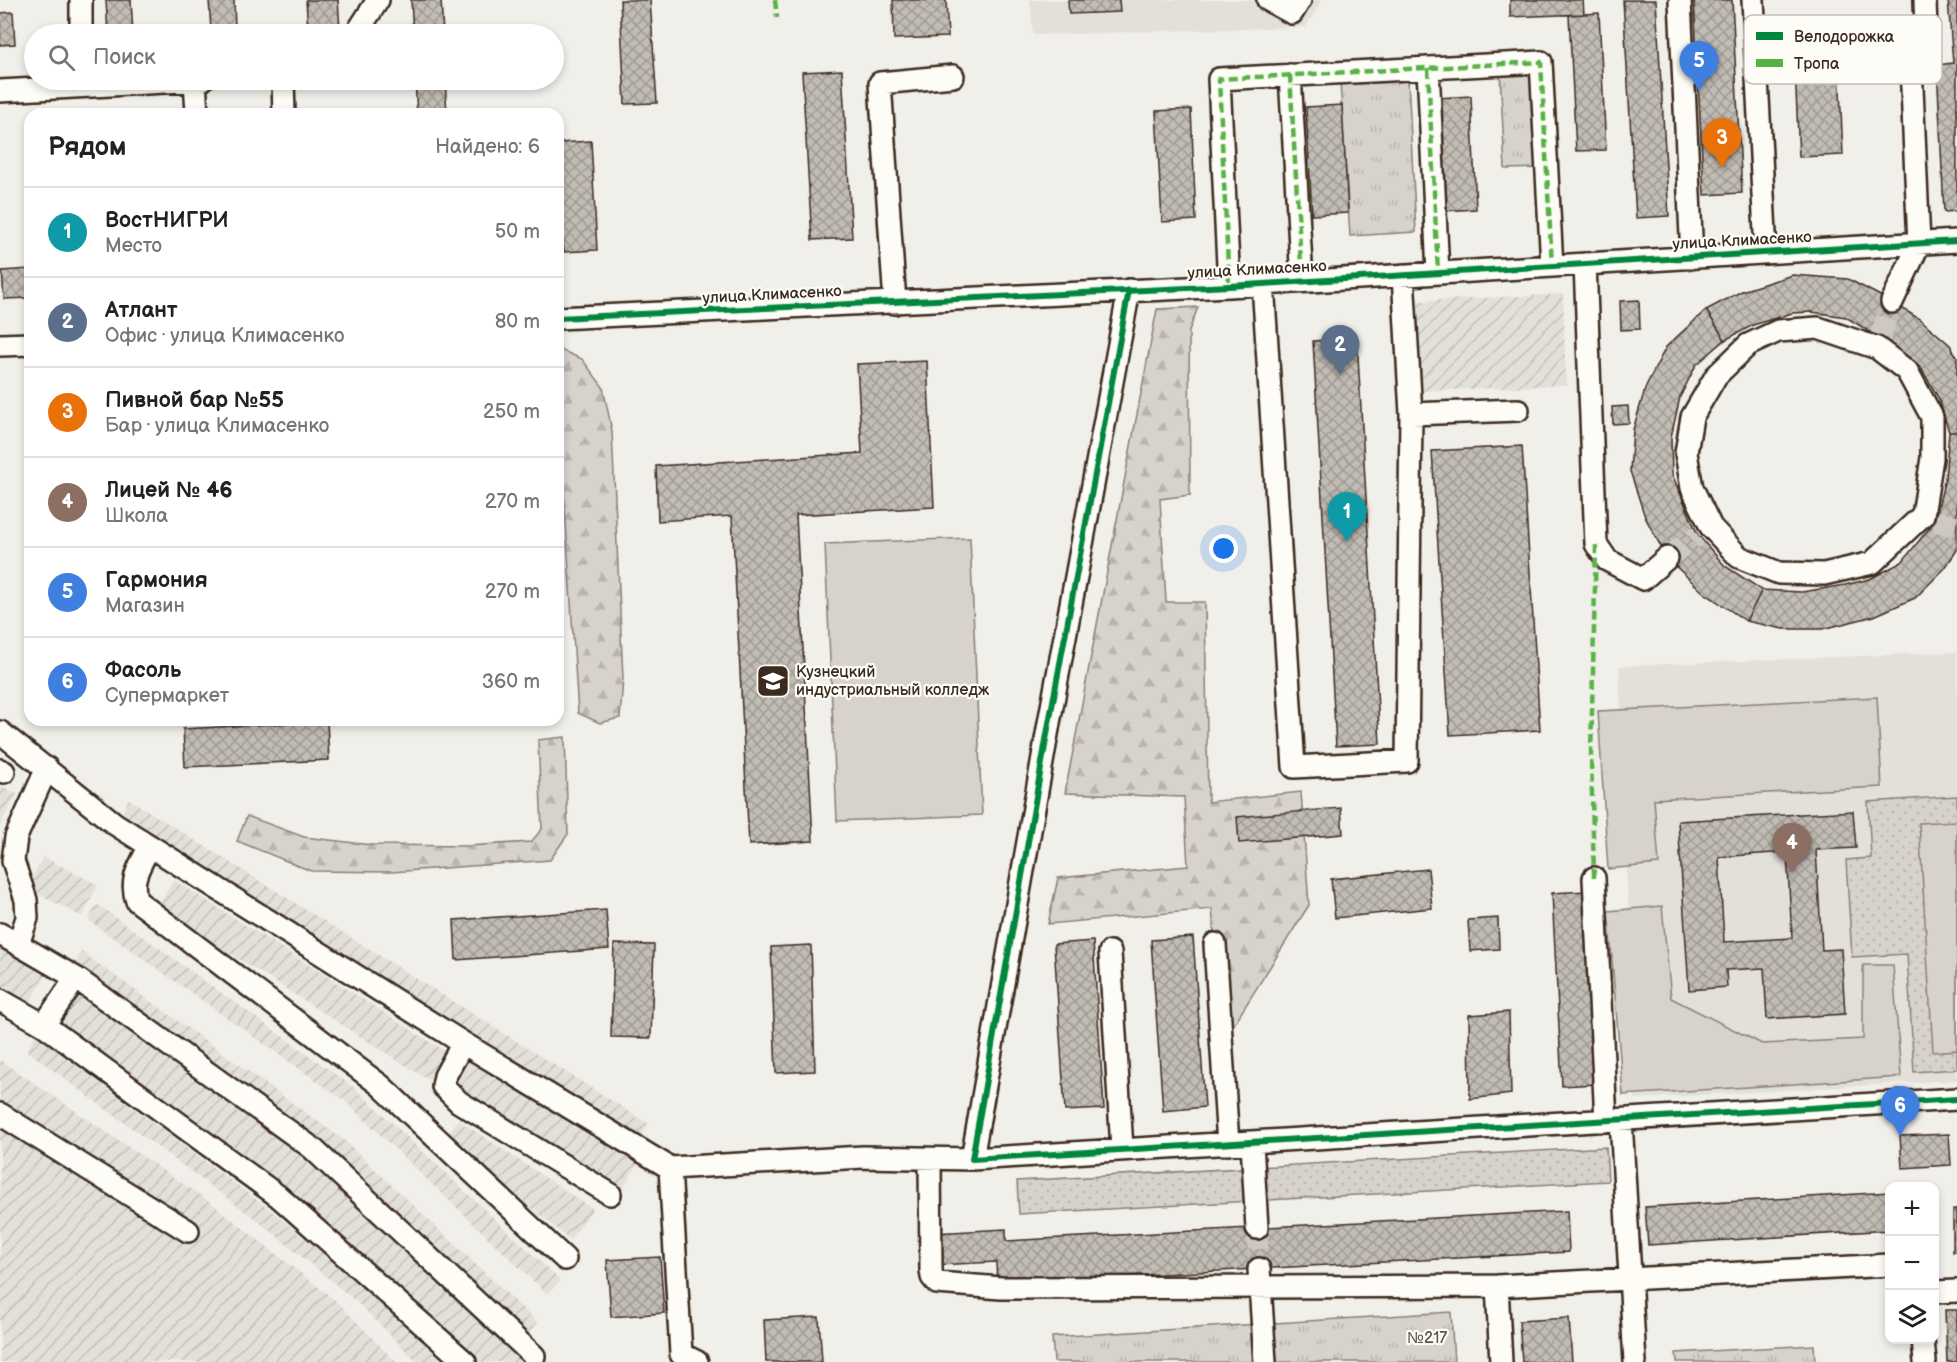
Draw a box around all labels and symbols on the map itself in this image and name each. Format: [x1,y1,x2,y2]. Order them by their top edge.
legend [1744,15,1942,84]
text: Велодорожка [1794,28,1895,47]
pin: 5 [1680,42,1718,91]
text: Тропа [1794,55,1840,74]
pin: 3 [1702,118,1742,168]
street label: улица Климасенко [1672,228,1812,254]
street label: улица Климасенко [1187,257,1327,283]
street label: улица Климасенко [702,282,842,308]
pin: 2 [1320,326,1360,375]
pin: 1 [1328,492,1366,542]
your location [1209,534,1238,563]
school or university icon: Кузнецкий индустриальный колледж [755,663,791,699]
place label: Кузнецкий индустриальный колледж [796,663,990,700]
pin: 4 [1772,824,1812,873]
pin: 6 [1880,1086,1920,1136]
park label: №217 [1407,1329,1447,1348]

